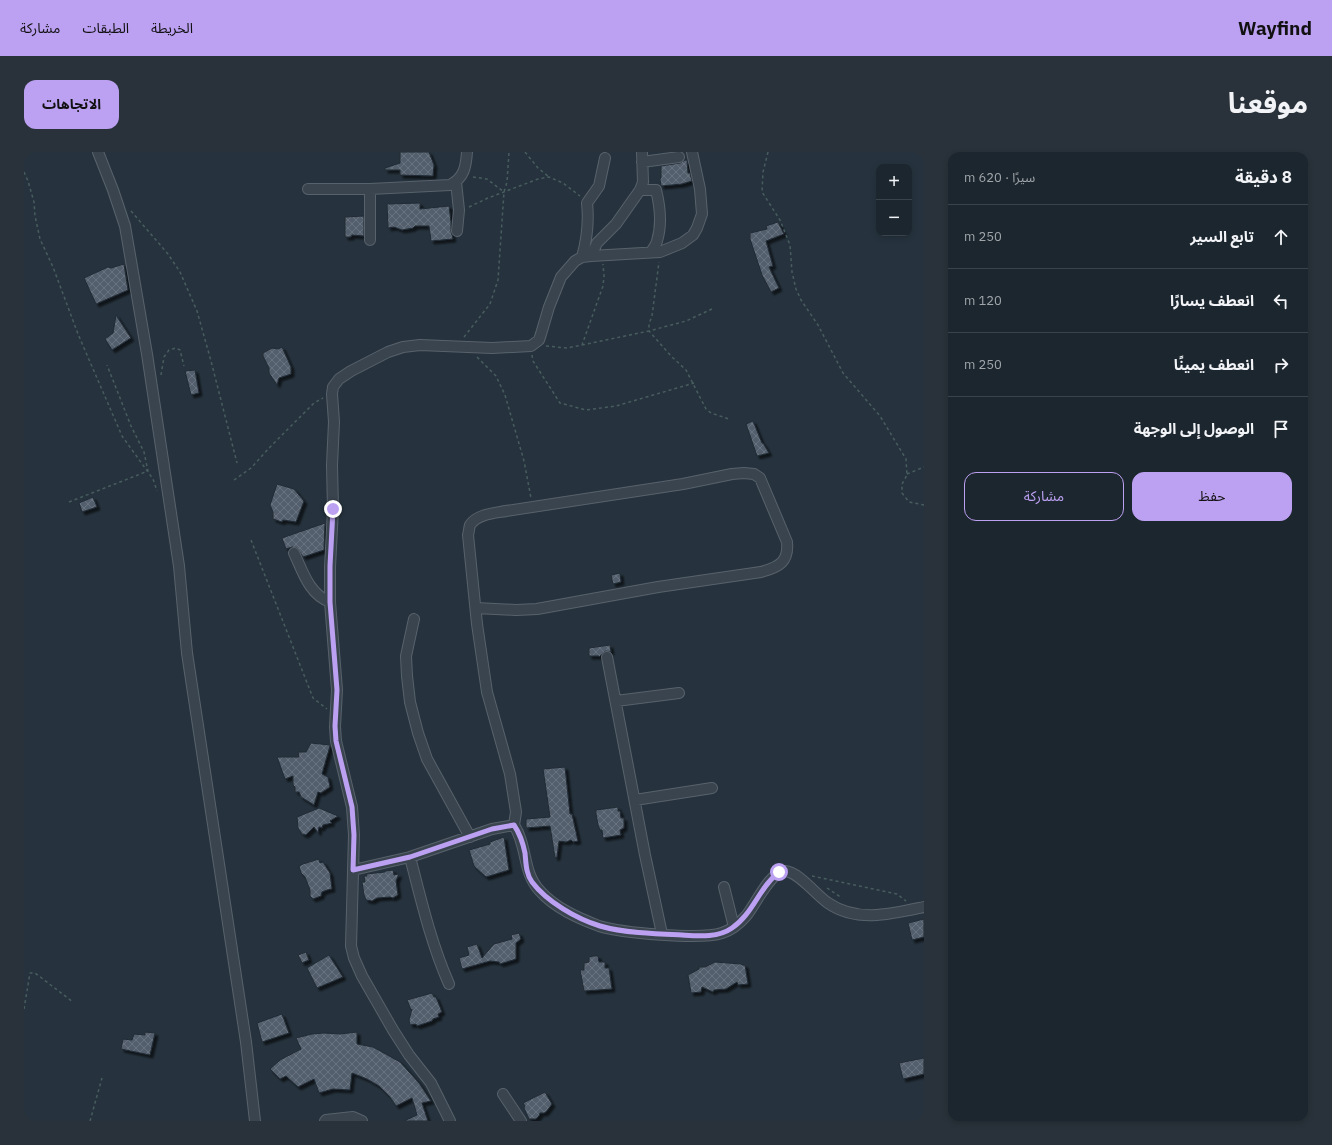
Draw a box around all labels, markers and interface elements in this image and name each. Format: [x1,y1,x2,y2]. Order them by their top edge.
text: Wayfind [1238,16,1312,40]
text: مشاركة [20,19,60,37]
text: الطبقات [82,19,129,37]
text: الخريطة [151,19,193,37]
button: الاتجاهات [24,80,119,129]
text: موقعنا [1228,84,1308,121]
map controls [876,164,912,236]
button: + [876,164,912,200]
text: 8 دقيقة [1235,166,1292,188]
text: سيرًا · 620 m [964,169,1035,186]
button: − [876,200,912,236]
icon: ahead [1270,226,1292,248]
text: تابع السير [1190,227,1254,246]
text: 250 m [964,228,1002,245]
icon: left [1270,290,1292,312]
text: انعطف يسارًا [1170,291,1254,310]
text: 120 m [964,292,1002,309]
icon: right [1270,354,1292,376]
text: انعطف يمينًا [1174,355,1254,374]
text: 250 m [964,356,1002,373]
icon: arrive [1270,418,1292,440]
text: الوصول إلى الوجهة [1134,419,1254,438]
button: مشاركة [964,472,1124,521]
button: حفظ [1132,472,1292,521]
route end [324,500,342,518]
route start [770,863,788,881]

